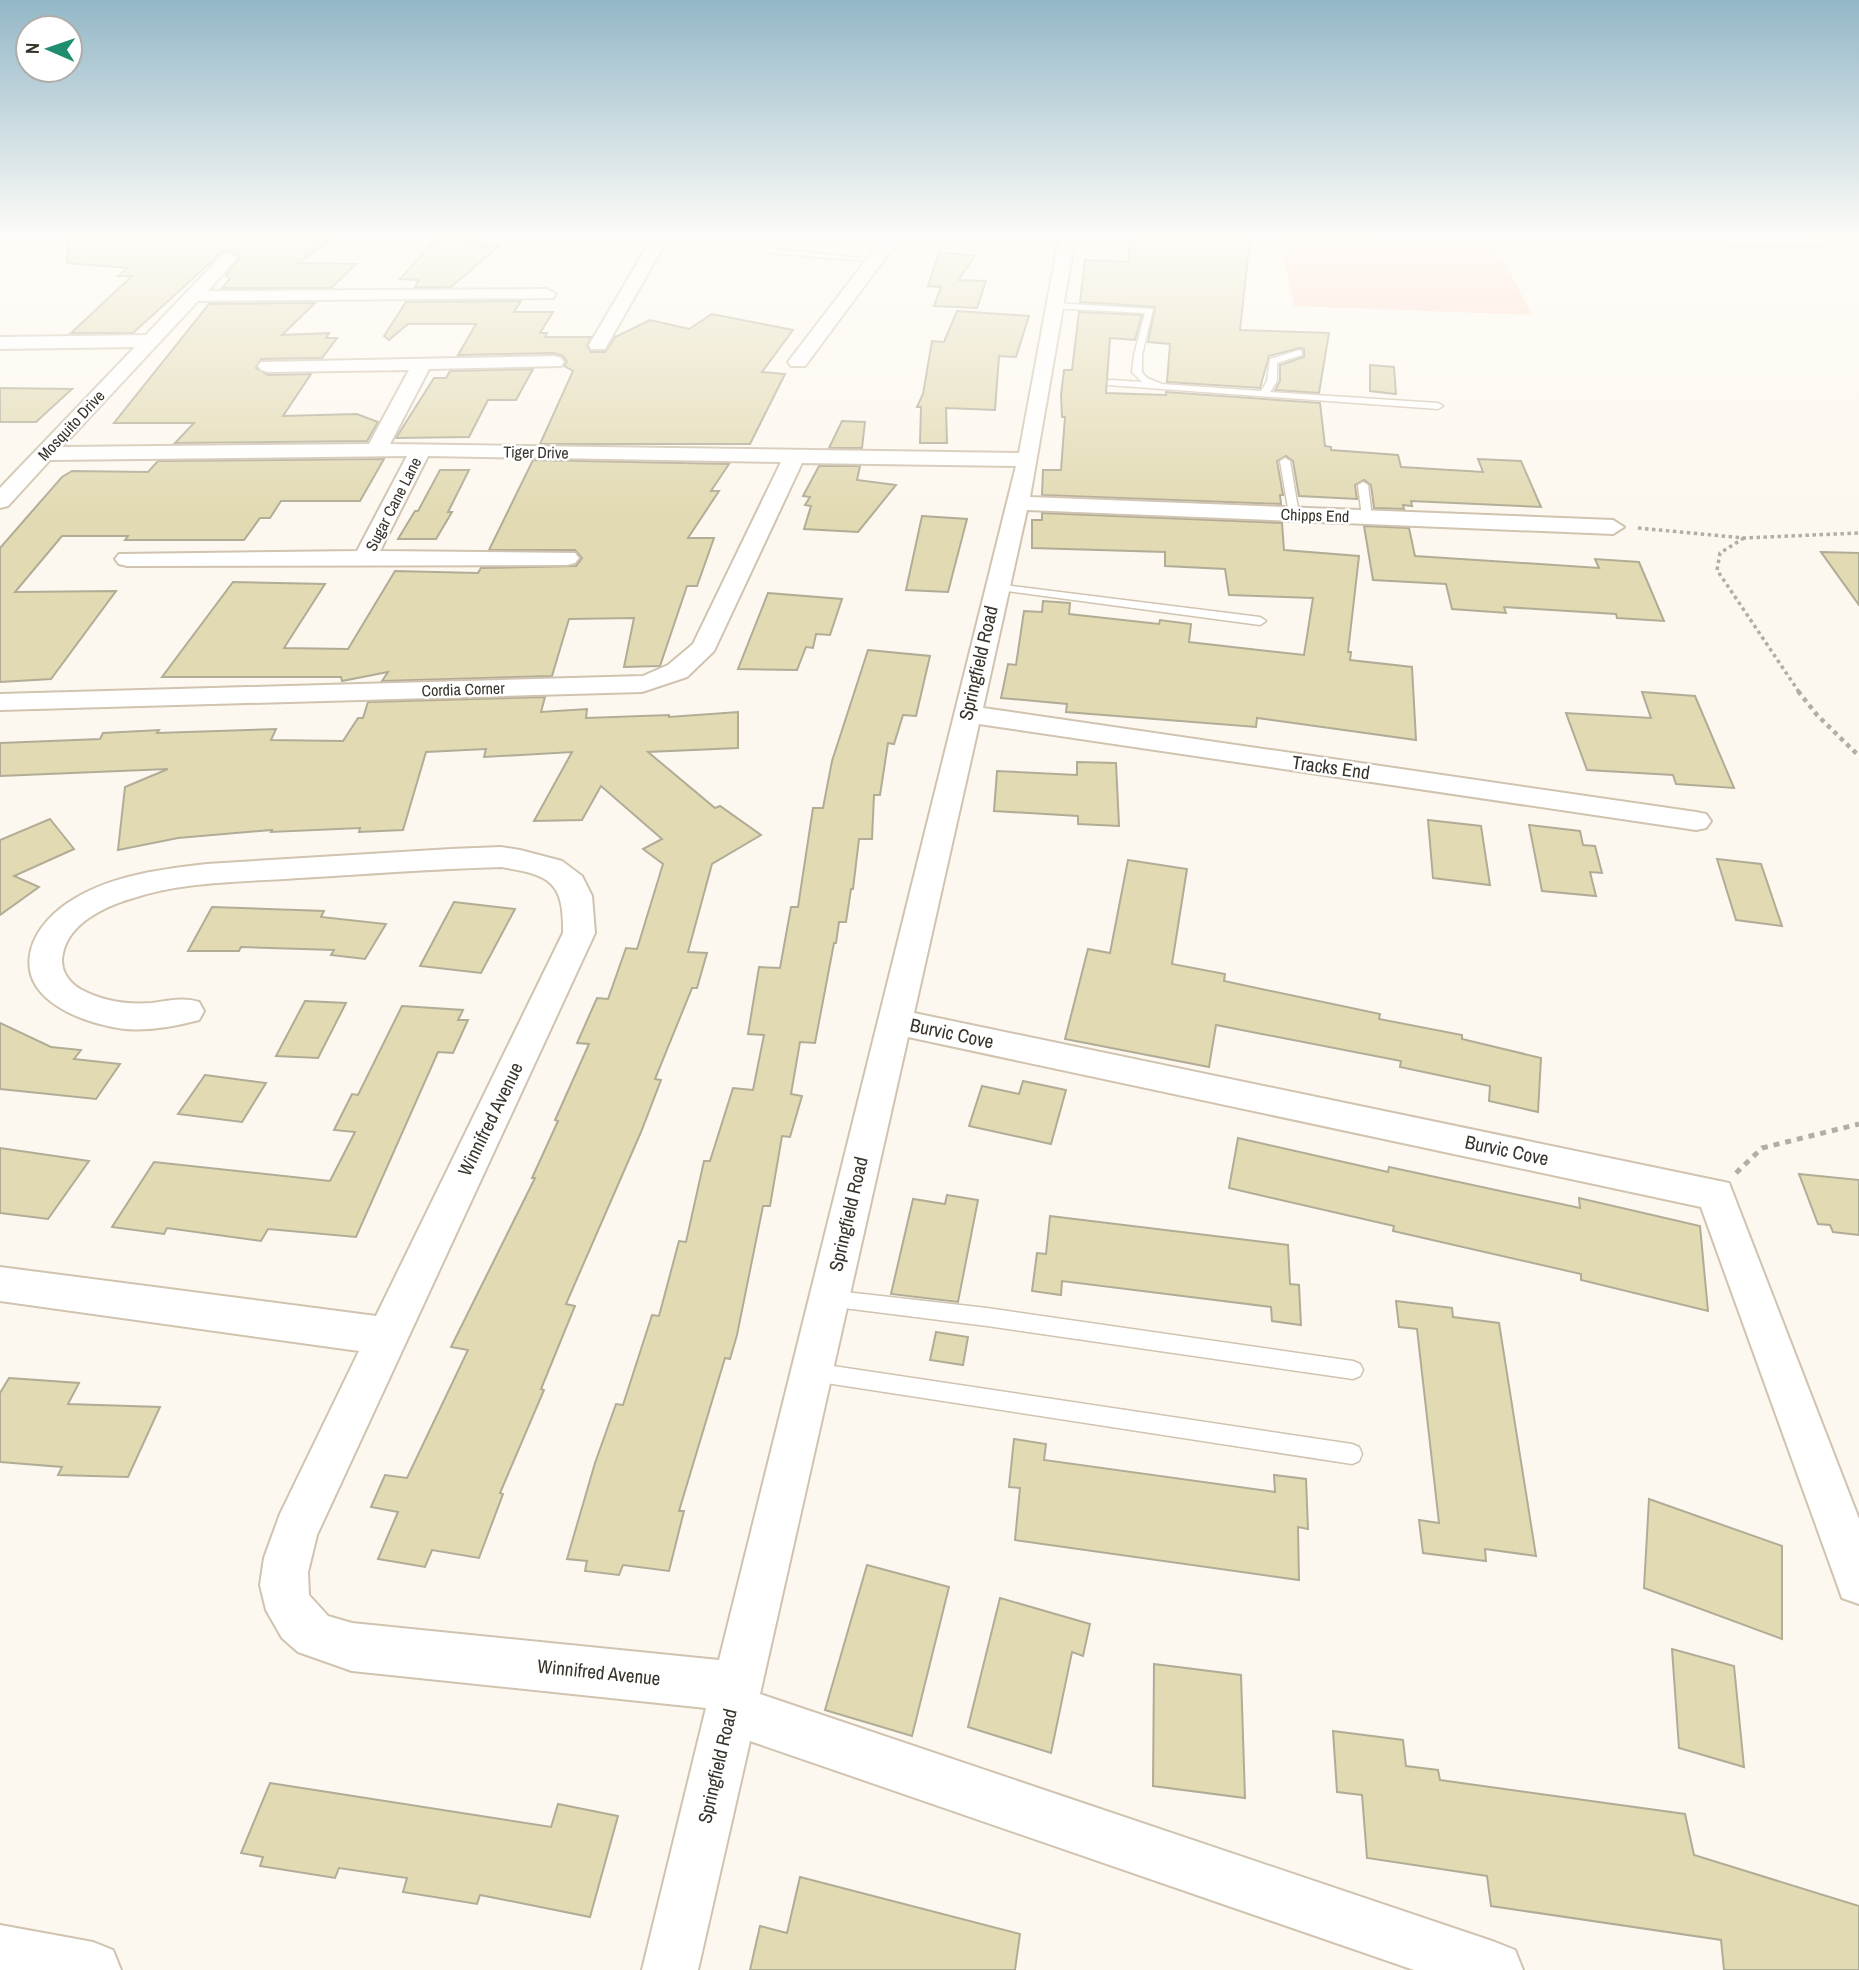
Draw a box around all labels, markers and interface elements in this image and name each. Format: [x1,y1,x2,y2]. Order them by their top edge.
north arrow [14,14,84,84]
text: N [19,42,45,54]
street label: Mosquito Drive [33,385,109,465]
street label: Tiger Drive [503,440,569,464]
street label: Sugar Cane Lane [360,453,426,555]
street label: Chipps End [1280,503,1350,527]
street label: Springfield Road [952,603,1004,723]
street label: Cordia Corner [421,677,506,701]
street label: Tracks End [1290,749,1372,785]
street label: Burvic Cove [908,1011,996,1055]
street label: Winnifred Avenue [451,1058,529,1180]
street label: Burvic Cove [1463,1128,1551,1172]
street label: Springfield Road [822,1154,874,1274]
street label: Winnifred Avenue [536,1653,662,1691]
street label: Springfield Road [691,1706,743,1826]

